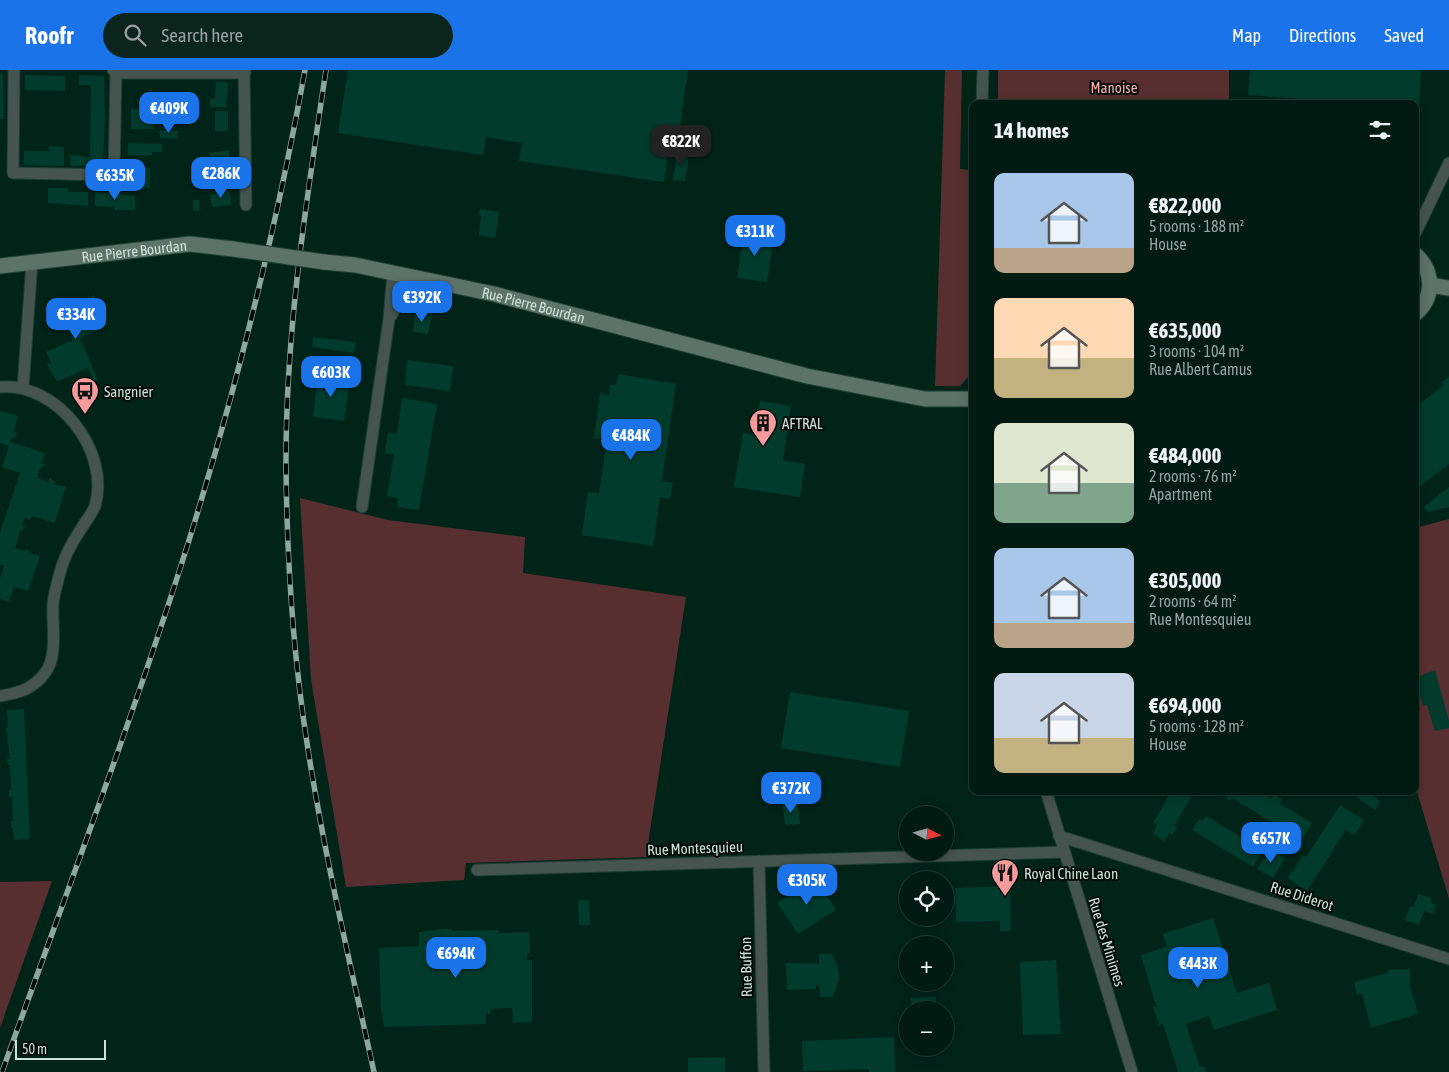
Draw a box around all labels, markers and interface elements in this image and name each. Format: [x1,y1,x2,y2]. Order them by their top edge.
search box [103,13,453,58]
icon: search [121,21,149,49]
text: Roofr [25,22,73,49]
text: Search here [161,24,243,46]
text: Map [1232,25,1261,46]
text: Directions [1289,25,1356,46]
text: Saved [1384,25,1424,46]
park label: Manoise [1091,79,1138,96]
pin: €409K [134,92,204,134]
text: €409K [150,99,188,117]
icon: filters [1366,116,1394,144]
text: 14 homes [994,118,1069,142]
pin: €822K [646,124,716,167]
text: €822K [662,132,700,150]
pin: €286K [186,156,256,199]
pin: €635K [80,158,150,201]
text: €286K [202,164,240,182]
text: €635K [96,166,134,184]
icon: home [1034,193,1094,253]
text: €822,000 [1149,193,1221,217]
pin: €311K [720,214,790,257]
text: 5 rooms · 188 m² [1149,217,1244,235]
text: €311K [736,222,774,240]
text: House [1149,235,1186,253]
street label: Rue Pierre Bourdan [80,236,188,265]
pin: €392K [387,280,457,323]
street label: Rue Pierre Bourdan [480,283,587,326]
text: €392K [403,288,441,306]
pin: €334K [41,298,111,340]
text: €334K [57,305,95,323]
icon: home [1034,318,1094,378]
text: €635,000 [1149,318,1221,342]
text: 3 rooms · 104 m² [1149,342,1244,360]
pin: €603K [296,356,366,398]
text: Rue Albert Camus [1149,360,1252,378]
text: €603K [312,363,350,381]
bus stop icon: Sangnier [70,376,100,415]
place label: Sangnier [104,383,154,400]
building icon: AFTRAL [748,408,778,447]
place label: AFTRAL [782,415,823,432]
pin: €484K [596,418,666,461]
text: €484K [612,426,650,444]
icon: home [1034,443,1094,503]
text: €484,000 [1149,443,1221,467]
text: 2 rooms · 76 m² [1149,467,1237,485]
text: Apartment [1149,485,1212,503]
icon: home [1034,568,1094,628]
text: €305,000 [1149,568,1221,592]
text: 2 rooms · 64 m² [1149,592,1237,610]
text: Rue Montesquieu [1149,610,1252,628]
icon: home [1034,693,1094,753]
text: €694,000 [1149,693,1221,717]
text: 5 rooms · 128 m² [1149,717,1244,735]
text: House [1149,735,1186,753]
pin: €372K [756,772,826,814]
text: €372K [772,779,810,797]
north arrow [899,806,954,861]
map controls [899,806,954,1056]
pin: €657K [1236,822,1306,864]
text: €657K [1252,829,1290,847]
street label: Rue Montesquieu [647,838,743,858]
restaurant icon: Royal Chine Laon [990,858,1020,897]
pin: €305K [772,864,842,906]
place label: Royal Chine Laon [1024,865,1118,882]
text: €305K [788,871,826,889]
button: locate [899,871,954,926]
street label: Rue Diderot [1268,878,1336,914]
street label: Rue des Minimes [1085,896,1129,988]
pin: €694K [421,936,491,979]
button: + [899,936,954,991]
street label: Rue Buffon [737,937,755,997]
text: €694K [437,944,475,962]
pin: €443K [1163,946,1233,989]
text: €443K [1179,954,1217,972]
button: − [899,1001,954,1056]
scale bar [15,1037,106,1060]
text: 50 m [22,1041,47,1057]

